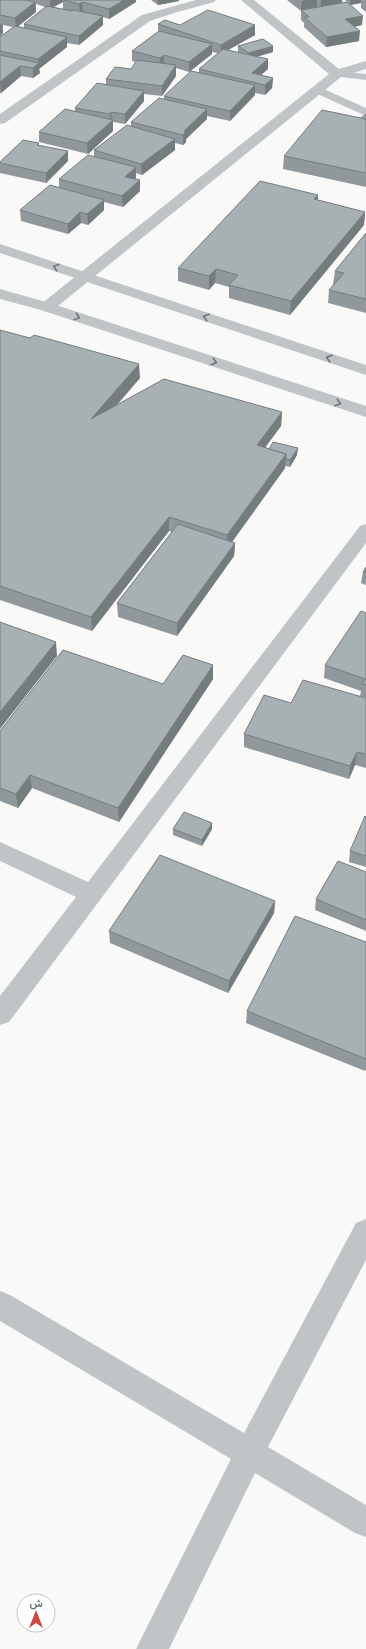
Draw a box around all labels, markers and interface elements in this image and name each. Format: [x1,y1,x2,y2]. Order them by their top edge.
one-way arrow [52,264,59,272]
one-way arrow [74,313,81,321]
one-way arrow [202,314,209,322]
one-way arrow [326,354,333,363]
one-way arrow [211,358,218,366]
one-way arrow [334,398,341,407]
north arrow [16,1593,56,1633]
text: ش [29,1596,43,1611]

